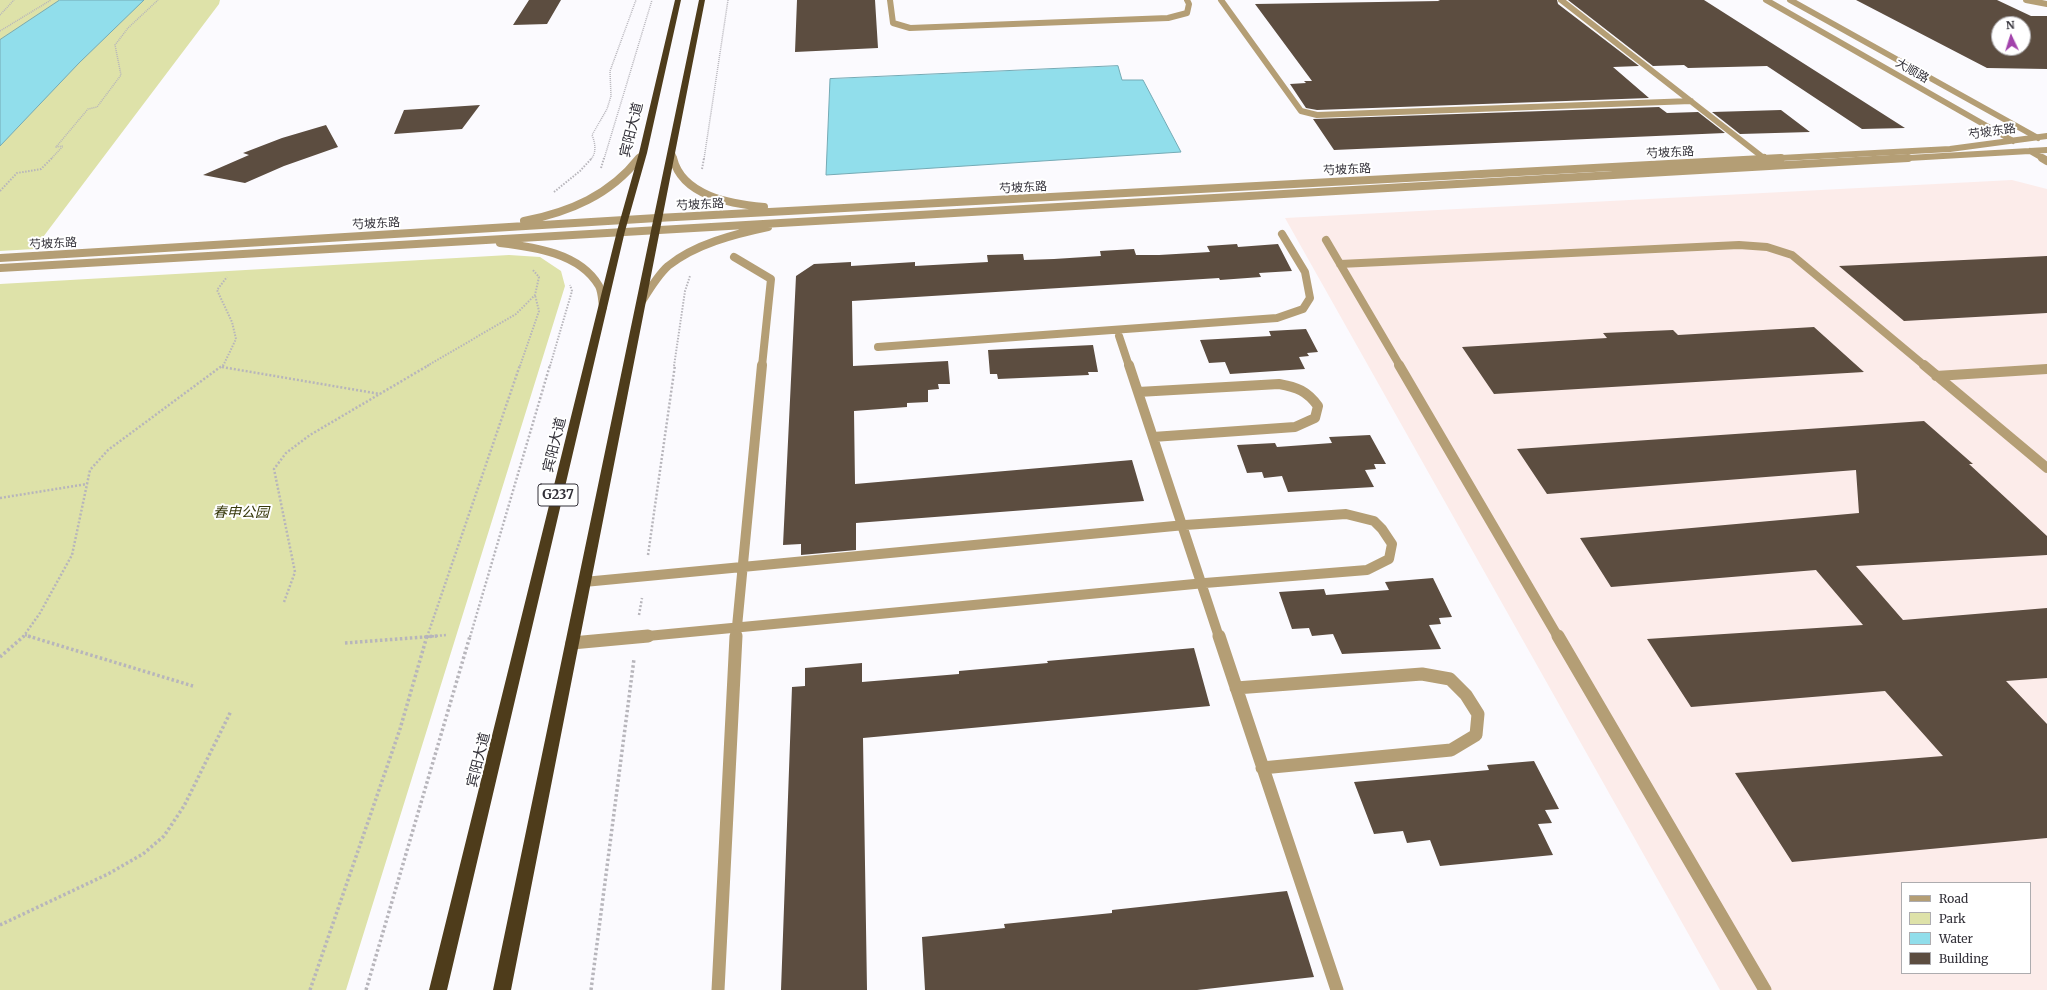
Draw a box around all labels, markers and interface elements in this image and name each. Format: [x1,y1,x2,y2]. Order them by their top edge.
north arrow [1991,16,2031,56]
text: N [2005,18,2015,32]
street label: 大顺路 [1893,56,1931,86]
street label: 宾阳大道 [617,101,647,159]
street label: 芍坡东路 [1967,122,2017,142]
street label: 芍坡东路 [1646,145,1694,161]
street label: 芍坡东路 [1323,162,1371,178]
street label: 芍坡东路 [999,180,1047,196]
street label: 芍坡东路 [676,197,724,213]
street label: 芍坡东路 [352,216,400,232]
street label: 芍坡东路 [29,236,77,252]
street label: 宾阳大道 [540,416,570,474]
road number: G237 [538,484,578,506]
park label: 春申公园 [213,505,269,521]
street label: 宾阳大道 [464,731,494,789]
legend [1901,882,2031,974]
text: Road [1939,891,1968,906]
text: Park [1939,911,1966,926]
text: Water [1939,931,1973,946]
text: Building [1939,951,1988,966]

